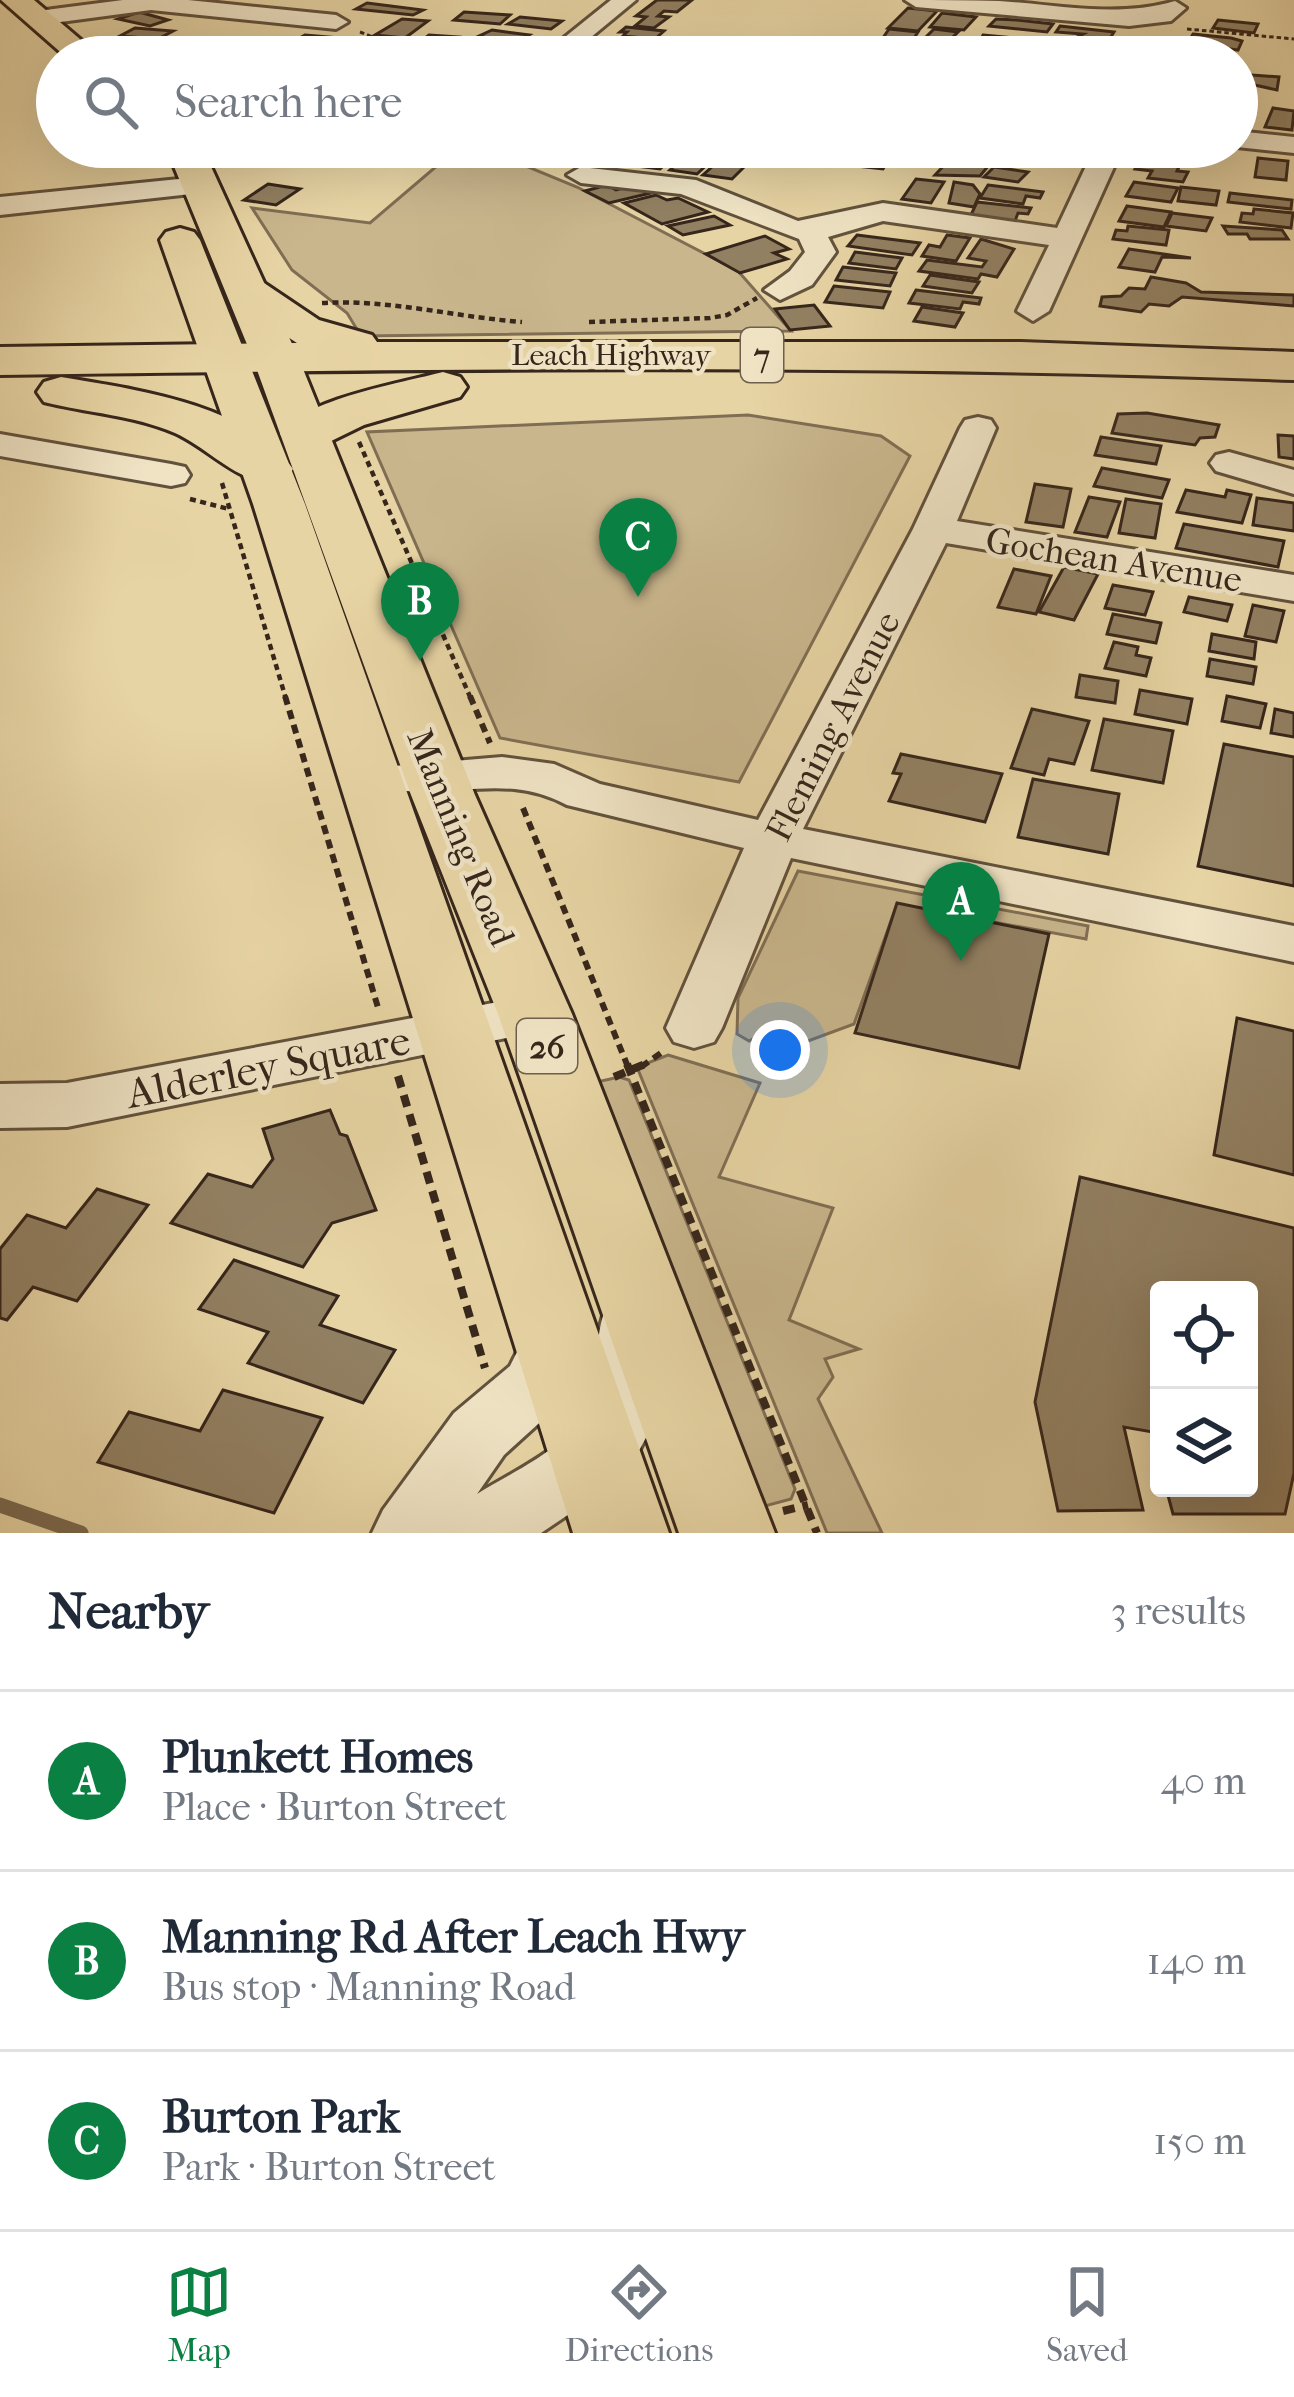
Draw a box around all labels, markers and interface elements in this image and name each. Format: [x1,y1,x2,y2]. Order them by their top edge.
search box [36,36,1258,168]
icon: search [78,69,144,135]
text: Search here [174,76,402,129]
road number: 7 [741,328,783,382]
street label: Leach Highway [511,338,712,373]
pin: C [599,498,677,597]
street label: Gochean Avenue [983,519,1245,601]
pin: B [381,562,459,661]
street label: Fleming Avenue [757,605,909,848]
street label: Manning Road [399,723,524,952]
pin: A [922,862,1000,961]
street label: Alderley Square [120,1016,414,1119]
road number: 26 [517,1019,577,1073]
your location [750,1020,810,1080]
map controls [1150,1281,1258,1497]
button: locate [1150,1281,1258,1389]
button: layers [1150,1389,1258,1497]
text: Nearby [48,1581,209,1641]
text: 3 results [1111,1588,1246,1634]
text: Plunkett Homes [162,1731,473,1784]
text: A [74,1758,100,1804]
text: 40 m [1161,1758,1246,1804]
text: Place · Burton Street [162,1784,507,1830]
text: Manning Rd After Leach Hwy [162,1911,744,1964]
text: B [74,1938,100,1984]
text: 140 m [1147,1938,1246,1984]
text: Bus stop · Manning Road [162,1964,575,2010]
text: Burton Park [162,2091,400,2144]
text: C [74,2118,100,2164]
text: 150 m [1153,2118,1246,2164]
text: Park · Burton Street [162,2144,496,2190]
tab: Map [166,2259,232,2370]
tab: Directions [565,2259,713,2370]
tab: Saved [1046,2259,1128,2370]

